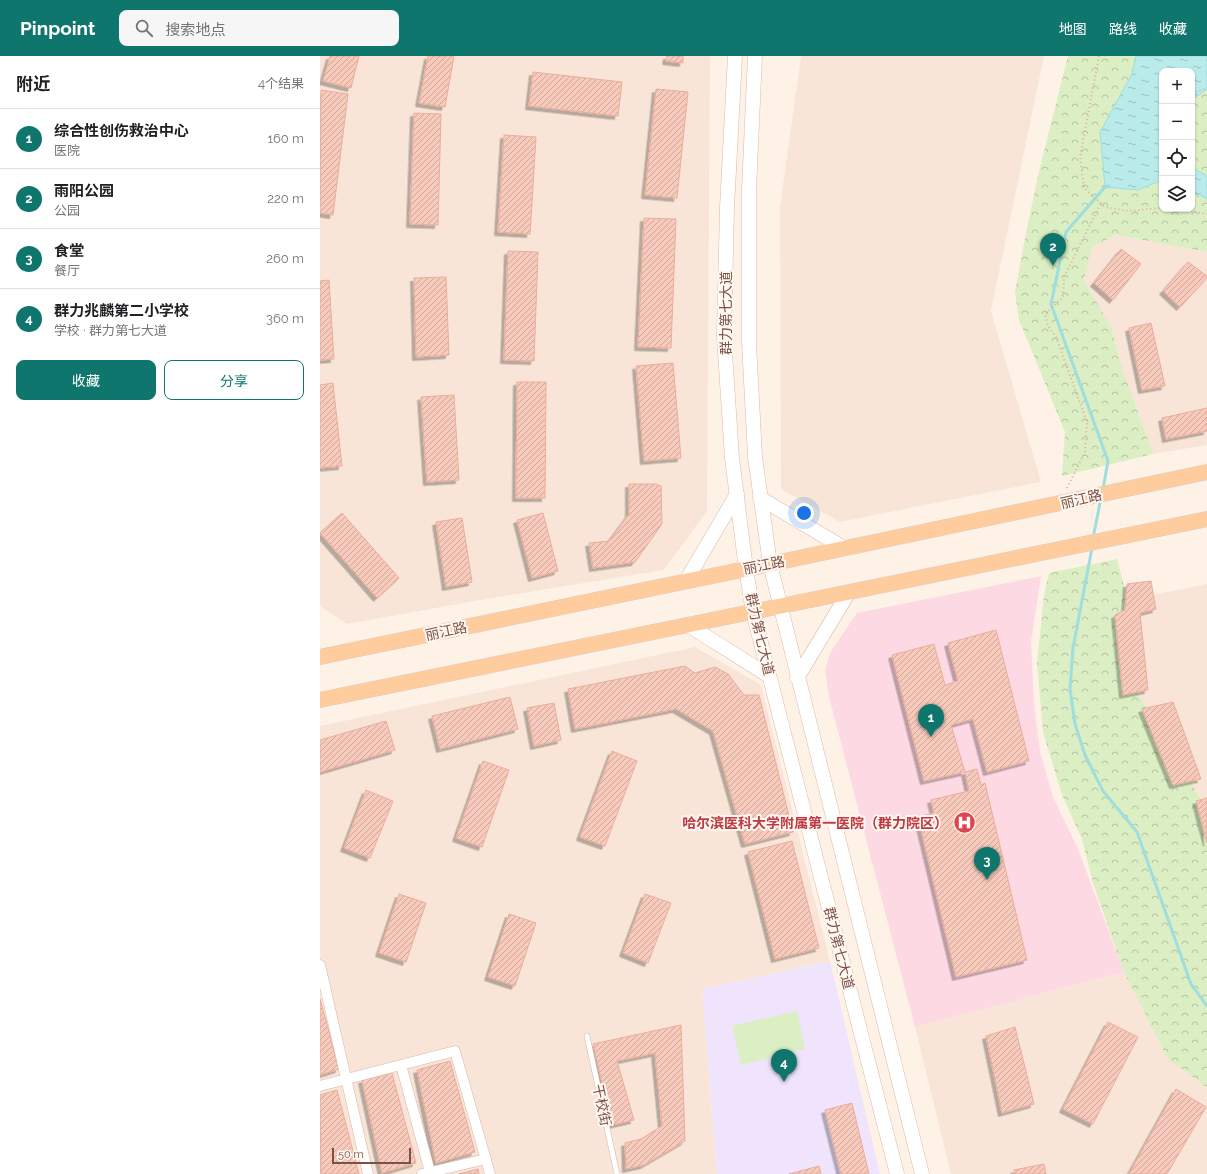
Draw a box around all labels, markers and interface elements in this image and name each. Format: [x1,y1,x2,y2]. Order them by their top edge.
search box [119,10,399,46]
text: Pinpoint [20,17,95,39]
icon: search [133,17,155,39]
text: 搜索地点 [165,21,225,39]
text: 地图 [1059,21,1087,37]
text: 路线 [1109,21,1137,37]
text: 收藏 [1159,21,1187,37]
map controls [1159,68,1195,212]
button: + [1159,68,1195,104]
text: 附近 [16,74,50,94]
text: 4个结果 [258,76,304,91]
button: − [1159,104,1195,140]
text: 综合性创伤救治中心 [54,122,189,140]
text: 1 [26,131,32,146]
text: 160 m [267,131,304,146]
button: locate [1159,140,1195,176]
text: 医院 [54,143,80,158]
button: layers [1159,176,1195,212]
text: 雨阳公园 [54,182,114,200]
text: 2 [25,191,33,206]
text: 220 m [267,191,304,206]
text: 公园 [54,203,80,218]
pin: 2 [1040,233,1066,266]
text: 食堂 [54,242,84,260]
text: 3 [25,251,33,266]
text: 260 m [266,251,304,266]
text: 餐厅 [54,263,80,278]
street label: 群力第七大道 [718,271,734,355]
text: 群力兆麟第二小学校 [54,302,189,320]
text: 4 [25,311,33,326]
text: 360 m [266,311,304,326]
text: 学校 · 群力第七大道 [54,323,167,338]
button: 收藏 [16,360,156,400]
button: 分享 [164,360,304,400]
street label: 丽江路 [1059,486,1103,512]
your location [794,503,814,523]
street label: 丽江路 [742,553,786,577]
street label: 群力第七大道 [743,591,777,677]
street label: 丽江路 [424,619,468,643]
pin: 1 [918,704,944,737]
hospital icon: 哈尔滨医科大学附属第一医院（群力院区） [951,810,977,836]
place label: 哈尔滨医科大学附属第一医院（群力院区） [682,815,948,831]
pin: 3 [974,847,1000,880]
street label: 群力第七大道 [821,905,857,991]
pin: 4 [771,1049,797,1082]
street label: 干校街 [590,1083,614,1127]
scale bar [332,1146,411,1165]
text: 50 m [338,1148,364,1161]

